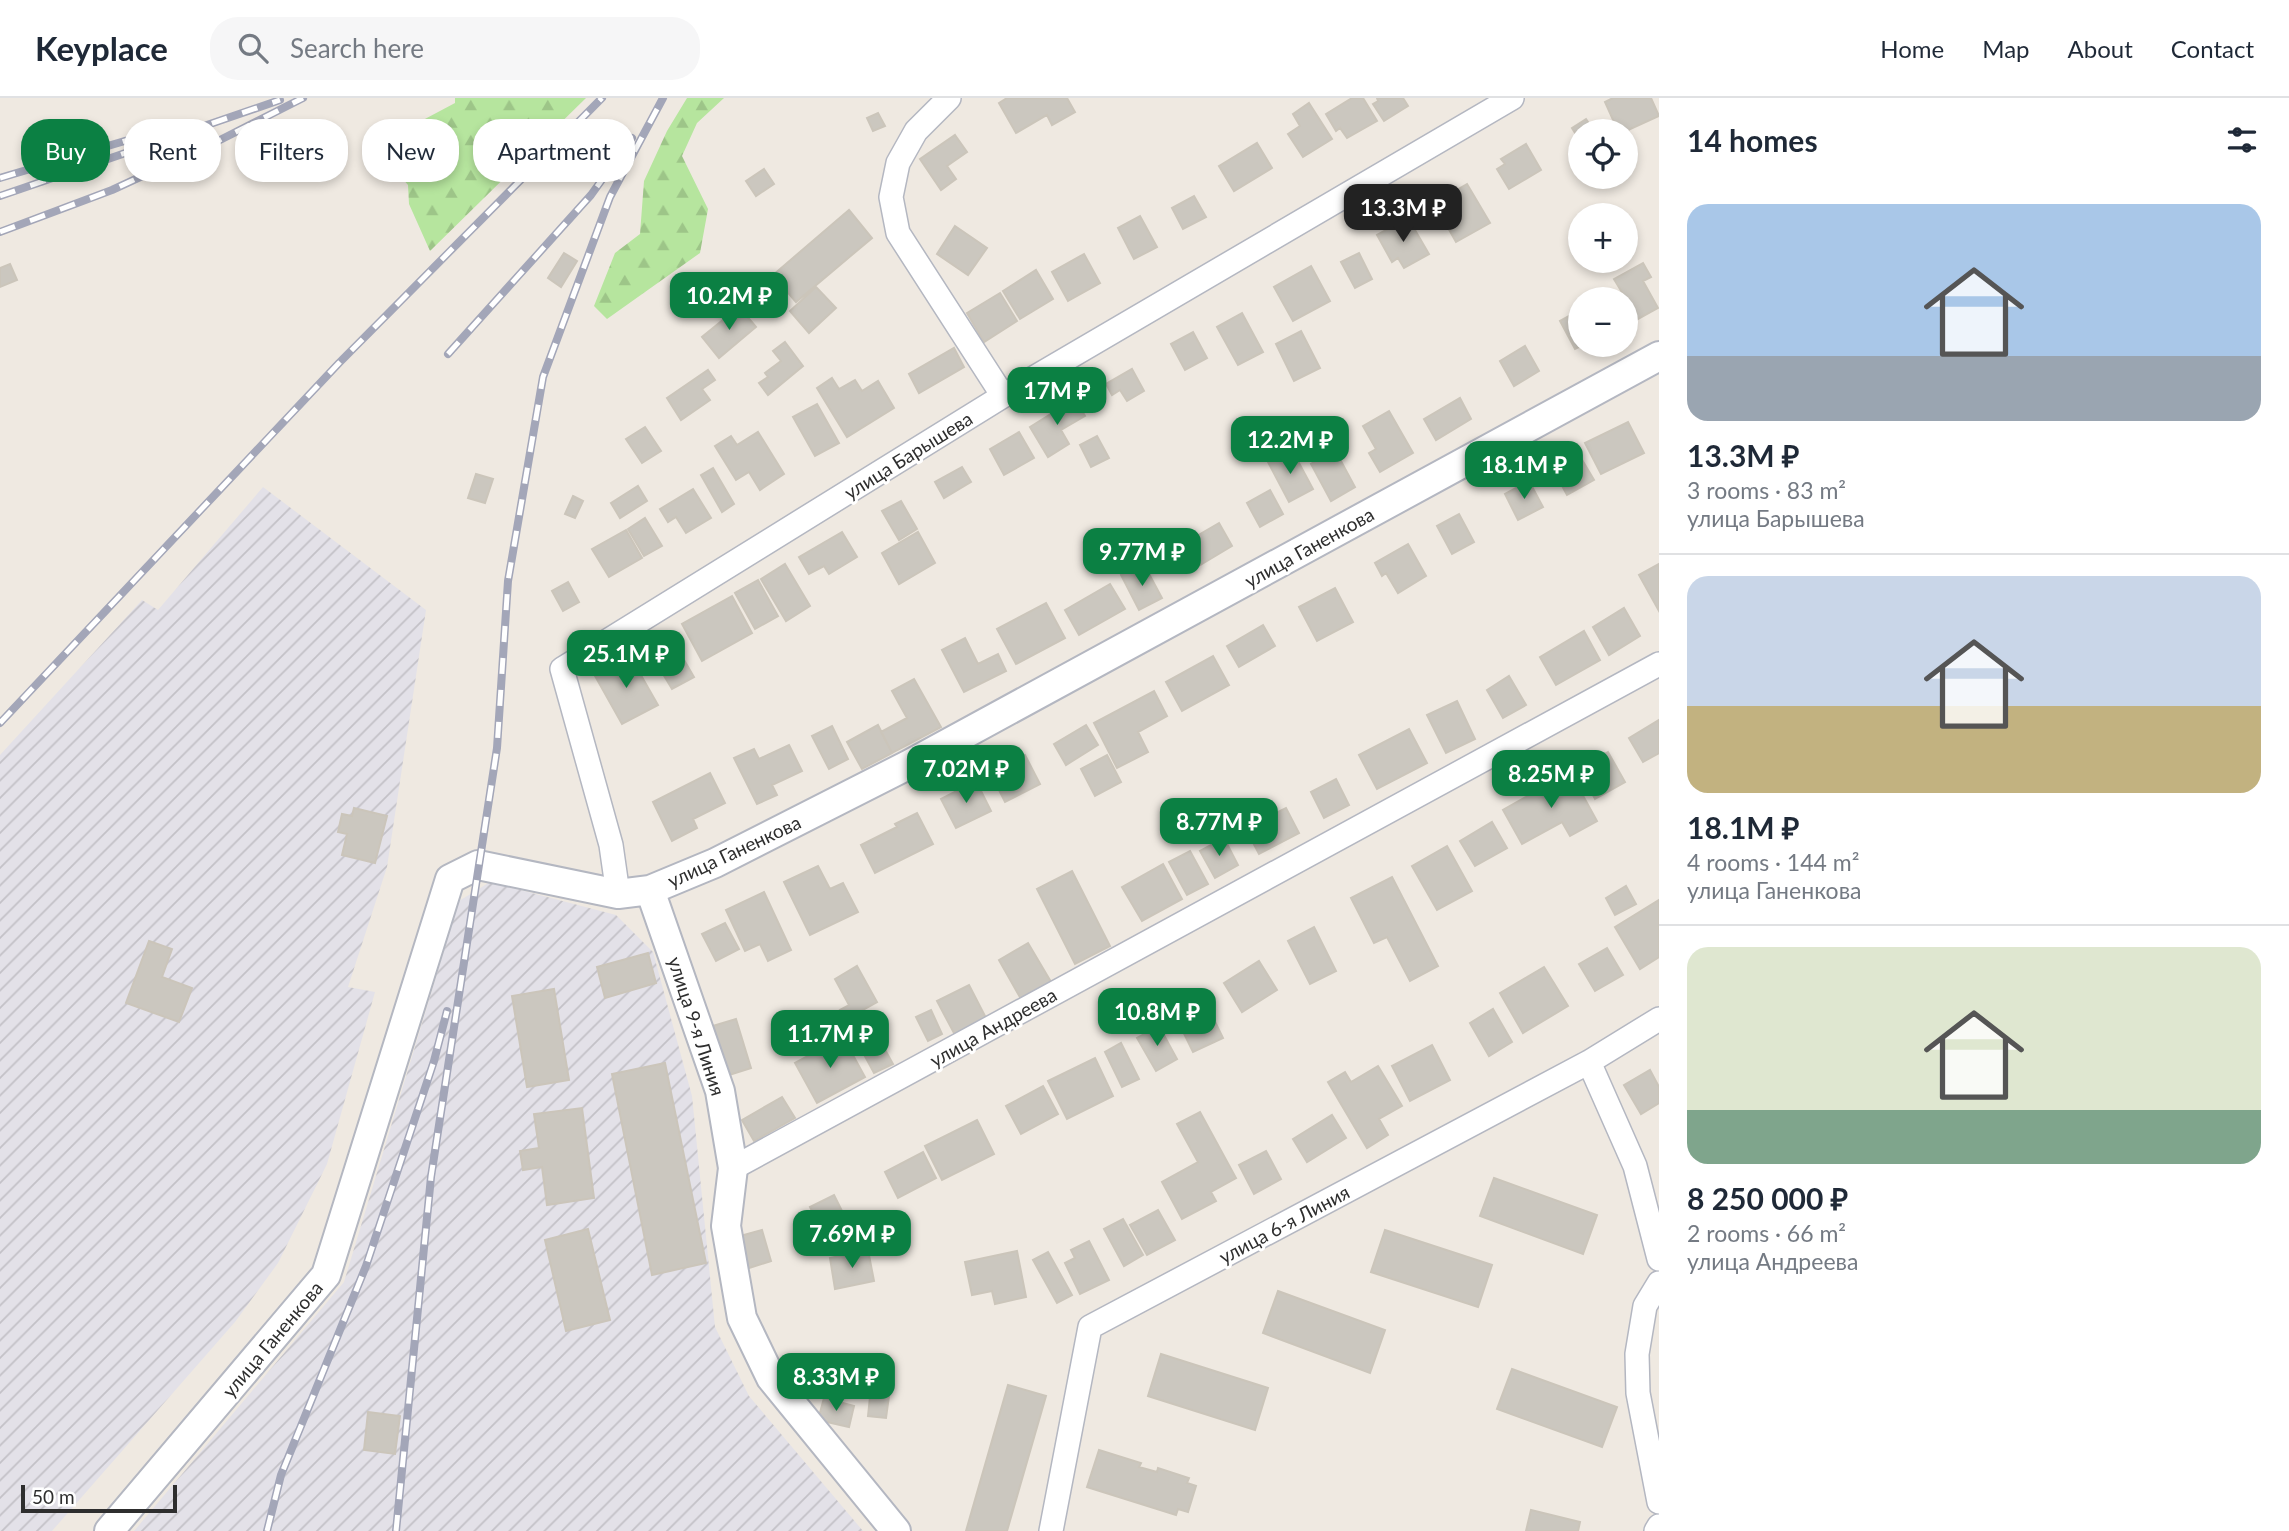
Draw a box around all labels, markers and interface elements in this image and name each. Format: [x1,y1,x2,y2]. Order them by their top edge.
search box [210,17,700,80]
text: Keyplace [35,28,168,68]
icon: search [234,29,272,67]
text: Search here [290,32,424,64]
text: Home [1880,34,1944,63]
text: Map [1982,34,2030,63]
text: About [2068,34,2133,63]
text: Contact [2171,34,2254,63]
chip: Buy [21,119,110,182]
chip: Rent [124,119,221,182]
chip: Filters [235,119,348,182]
chip: New [362,119,459,182]
chip: Apartment [473,119,635,182]
map controls [1568,119,1638,357]
button: locate [1568,119,1638,189]
icon: filters [2223,121,2261,159]
text: 14 homes [1687,122,1818,158]
pin: 13.3M ₽ [1338,184,1468,244]
text: 13.3M ₽ [1360,193,1446,221]
button: + [1568,203,1638,273]
icon: home [1911,249,2037,375]
pin: 10.2M ₽ [664,272,794,332]
text: 10.2M ₽ [686,281,772,309]
button: − [1568,287,1638,357]
pin: 17M ₽ [1008,368,1106,427]
text: 17M ₽ [1023,376,1091,404]
street label: улица Барышева [840,406,976,504]
pin: 12.2M ₽ [1225,416,1355,476]
text: 12.2M ₽ [1247,425,1333,453]
text: 13.3M ₽ [1687,437,1799,473]
pin: 18.1M ₽ [1459,442,1589,501]
text: 18.1M ₽ [1481,450,1567,478]
text: 3 rooms · 83 m² [1687,476,1846,504]
street label: улица Ганенкова [1240,502,1378,592]
text: улица Барышева [1687,504,1865,532]
pin: 9.77M ₽ [1077,528,1207,588]
text: 9.77M ₽ [1099,537,1185,565]
icon: home [1911,621,2037,747]
pin: 25.1M ₽ [561,630,691,690]
text: 25.1M ₽ [583,639,669,667]
pin: 7.02M ₽ [901,746,1031,805]
pin: 8.25M ₽ [1486,750,1616,810]
text: 7.02M ₽ [923,754,1009,782]
text: 8.25M ₽ [1508,759,1594,787]
pin: 8.77M ₽ [1154,798,1284,858]
text: 8.77M ₽ [1176,807,1262,835]
text: 18.1M ₽ [1687,809,1799,845]
street label: улица Ганенкова [664,810,804,892]
text: 4 rooms · 144 m² [1687,848,1859,876]
text: улица Ганенкова [1687,876,1861,904]
street label: улица 9-я Линия [664,954,730,1098]
street label: улица Андреева [926,983,1060,1071]
pin: 10.8M ₽ [1092,988,1222,1048]
icon: home [1911,992,2037,1118]
text: 10.8M ₽ [1114,997,1200,1025]
pin: 11.7M ₽ [765,1010,895,1070]
text: 11.7M ₽ [787,1019,873,1047]
street label: улица 6-я Линия [1215,1180,1353,1268]
text: 8 250 000 ₽ [1687,1180,1848,1216]
pin: 7.69M ₽ [787,1210,917,1270]
text: 7.69M ₽ [809,1219,895,1247]
text: 2 rooms · 66 m² [1687,1219,1846,1247]
text: улица Андреева [1687,1247,1858,1275]
street label: улица Ганенкова [217,1276,327,1402]
pin: 8.33M ₽ [771,1354,901,1413]
text: 8.33M ₽ [793,1362,879,1390]
scale bar [21,1482,177,1514]
text: 50 m [32,1485,75,1508]

